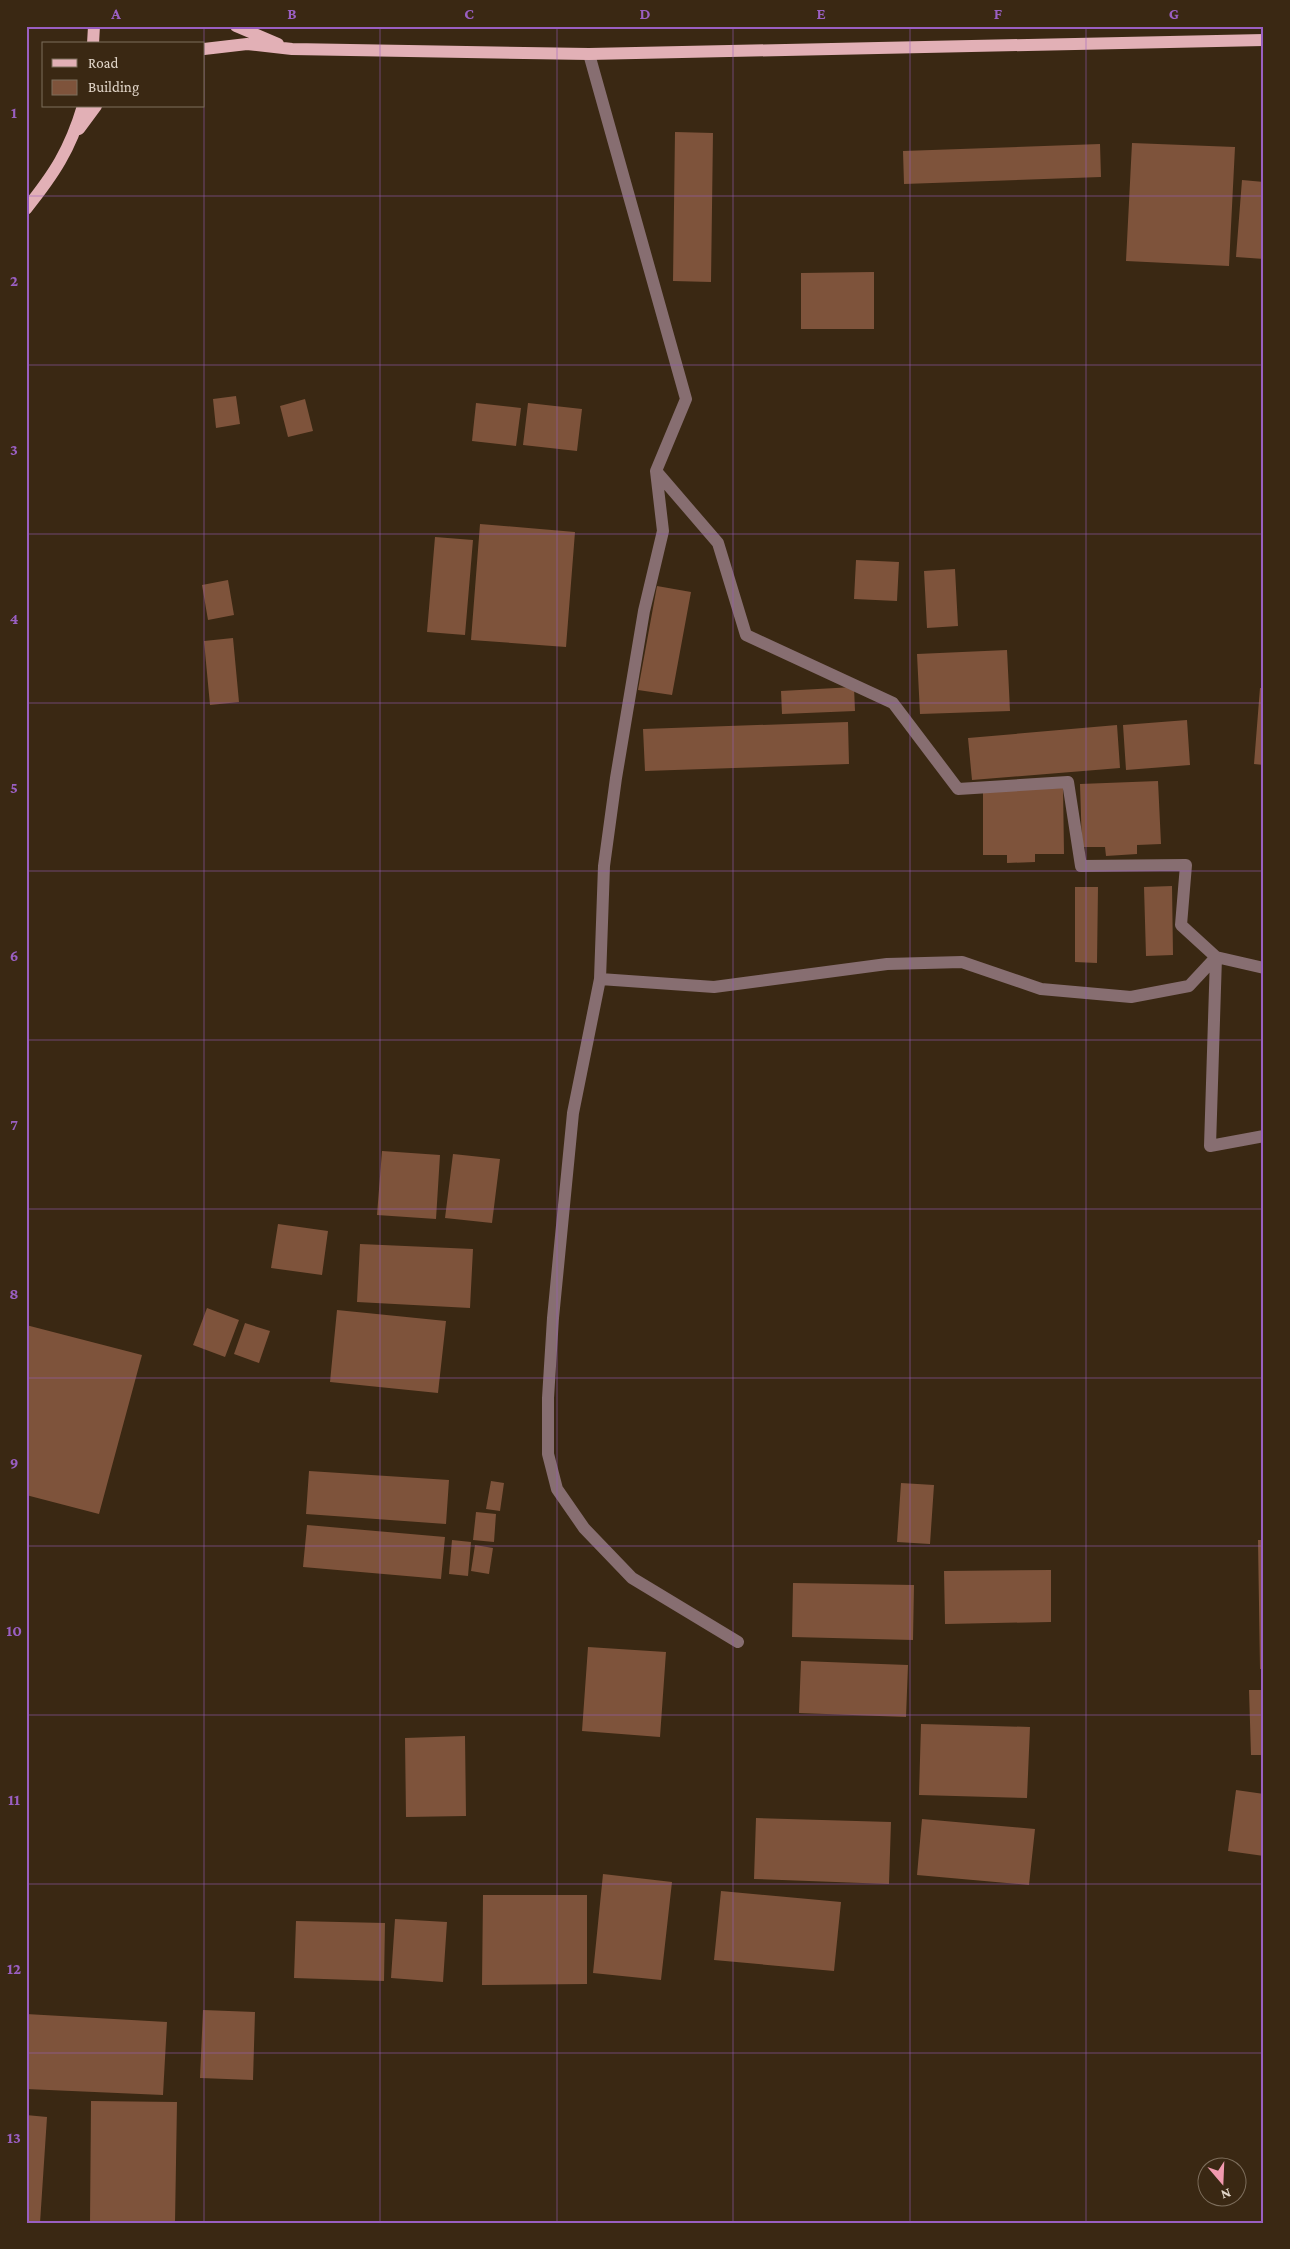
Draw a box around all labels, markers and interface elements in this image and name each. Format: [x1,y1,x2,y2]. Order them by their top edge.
text: A [110,5,121,22]
text: B [287,5,297,22]
text: C [464,5,474,22]
text: D [639,5,651,22]
text: E [816,5,826,22]
text: F [994,5,1003,22]
text: G [1169,5,1179,22]
legend [42,42,205,108]
text: Road [88,55,119,71]
text: Building [88,79,139,96]
text: 1 [11,104,17,121]
text: 2 [10,272,18,289]
text: 3 [10,441,18,458]
text: 4 [10,610,19,627]
text: 5 [10,779,18,796]
text: 6 [10,947,18,964]
text: 7 [10,1116,18,1133]
text: 8 [9,1285,19,1302]
text: 9 [10,1454,18,1471]
text: 10 [6,1622,22,1639]
text: 11 [8,1791,20,1808]
text: 12 [7,1960,21,1977]
text: 13 [7,2129,21,2146]
north arrow [1198,2156,1248,2206]
text: N [1219,2185,1233,2204]

